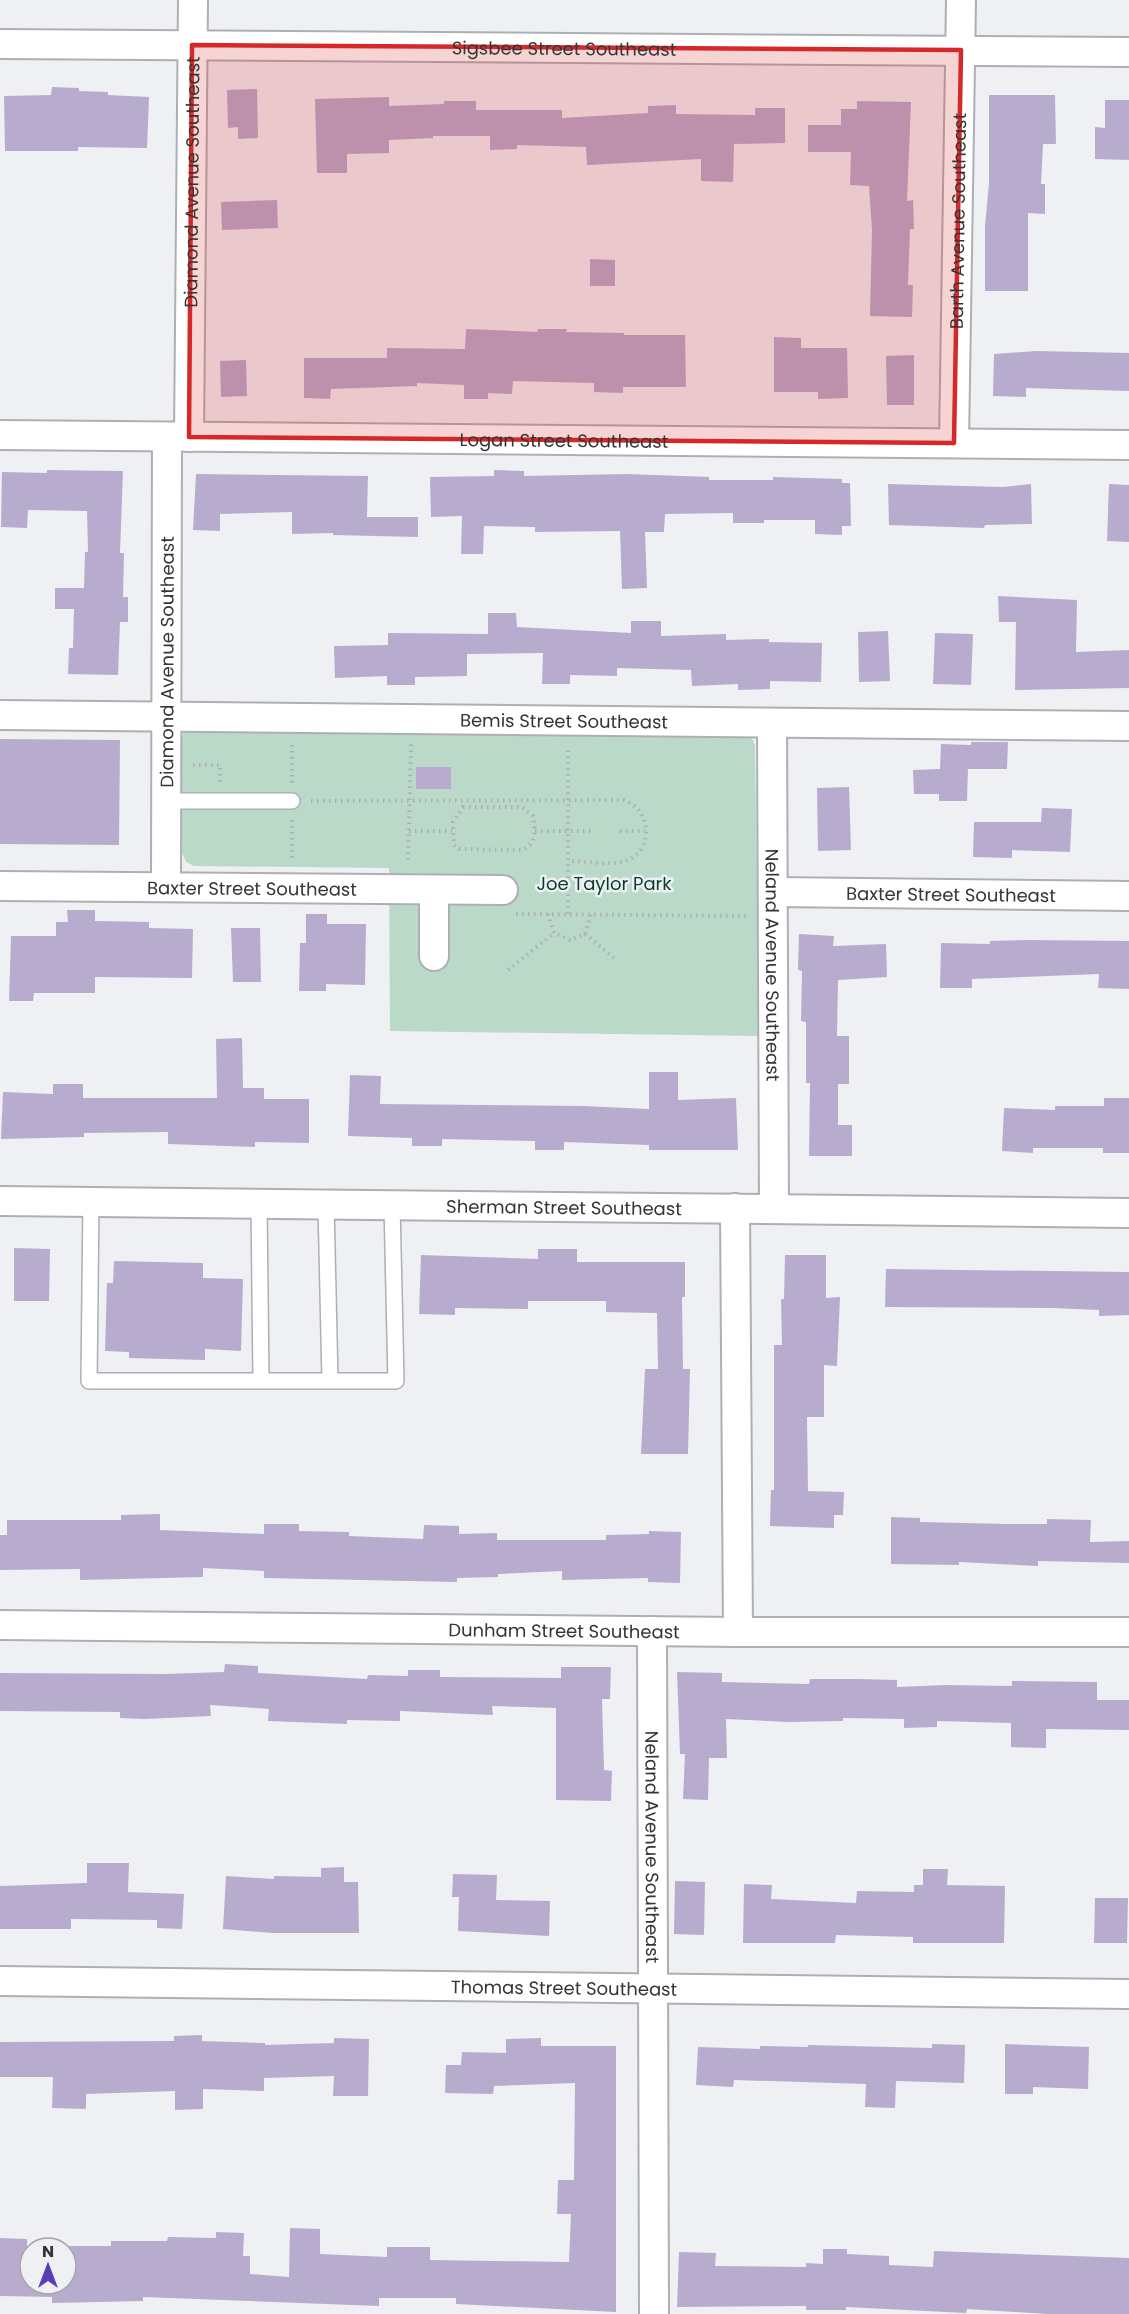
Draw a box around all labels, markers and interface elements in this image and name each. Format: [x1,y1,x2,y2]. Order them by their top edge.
street label: Sigsbee Street Southeast [452,35,676,61]
street label: Diamond Avenue Southeast [178,56,205,308]
street label: Barth Avenue Southeast [943,113,972,329]
street label: Logan Street Southeast [460,427,668,453]
street label: Diamond Avenue Southeast [154,536,179,788]
street label: Bemis Street Southeast [460,707,668,734]
street label: Neland Avenue Southeast [760,849,786,1081]
park label: Joe Taylor Park [536,871,672,896]
street label: Baxter Street Southeast [147,875,357,901]
street label: Baxter Street Southeast [846,880,1056,908]
street label: Sherman Street Southeast [446,1193,682,1221]
street label: Dunham Street Southeast [448,1617,680,1644]
street label: Neland Avenue Southeast [640,1731,665,1963]
street label: Thomas Street Southeast [451,1974,677,2001]
north arrow [18,2236,78,2296]
text: N [42,2240,54,2263]

